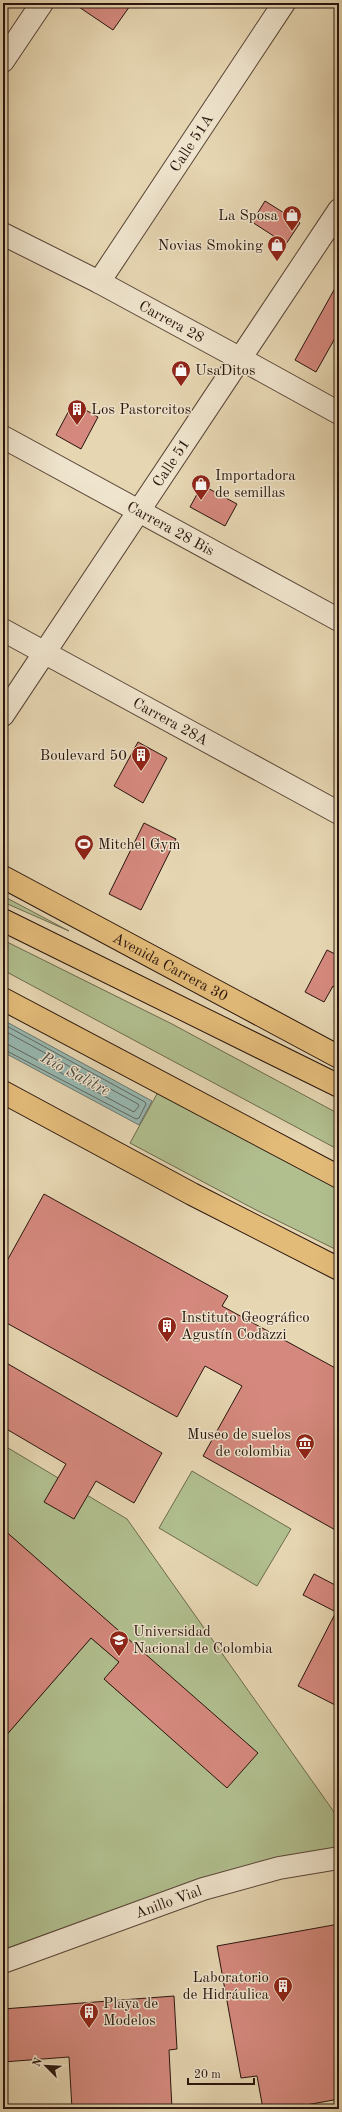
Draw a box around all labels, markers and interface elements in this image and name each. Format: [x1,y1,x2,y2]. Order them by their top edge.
street label: Calle 51A [168,112,217,175]
shop icon: La Sposa [281,204,303,232]
place label: La Sposa [218,209,279,224]
shop icon: Novias Smoking [266,234,288,262]
place label: Novias Smoking [158,239,263,254]
street label: Carrera 28 [136,299,206,346]
shop icon: UsaDitos [170,359,192,387]
place label: UsaDitos [195,364,256,379]
building icon: Los Pastorcitos [66,398,88,426]
place label: Los Pastorcitos [91,403,191,418]
street label: Calle 51 [151,437,193,490]
place label: Importadora de semillas [215,469,296,501]
shop icon: Importadora de semillas [190,473,212,501]
street label: Carrera 28 Bis [124,500,216,559]
street label: Carrera 28A [130,696,211,749]
building icon: Boulevard 50 [130,744,152,772]
place label: Boulevard 50 [40,749,127,764]
sports icon: Mitchel Gym [73,833,95,861]
place label: Mitchel Gym [98,838,180,853]
street label: Avenida Carrera 30 [110,931,230,1005]
water label: Río Salitre [37,1049,113,1100]
place label: Instituto Geográfico Agustín Codazzi [181,1311,310,1343]
building icon: Instituto Geográfico Agustín Codazzi [156,1315,178,1343]
place label: Museo de suelos de colombia [187,1428,292,1460]
museum icon: Museo de suelos de colombia [294,1432,316,1460]
place label: Universidad Nacional de Colombia [133,1625,273,1657]
school or university icon: Universidad Nacional de Colombia [108,1629,130,1657]
street label: Anillo Vial [133,1884,204,1922]
place label: Laboratorio de Hidráulica [183,1971,270,2003]
building icon: Laboratorio de Hidráulica [272,1975,294,2003]
place label: Playa de Modelos [103,1997,158,2029]
building icon: Playa de Modelos [78,2001,100,2029]
north arrow [26,2046,66,2086]
text: N [32,2056,45,2069]
scale bar [188,2060,254,2086]
text: 20 m [194,2069,221,2081]

